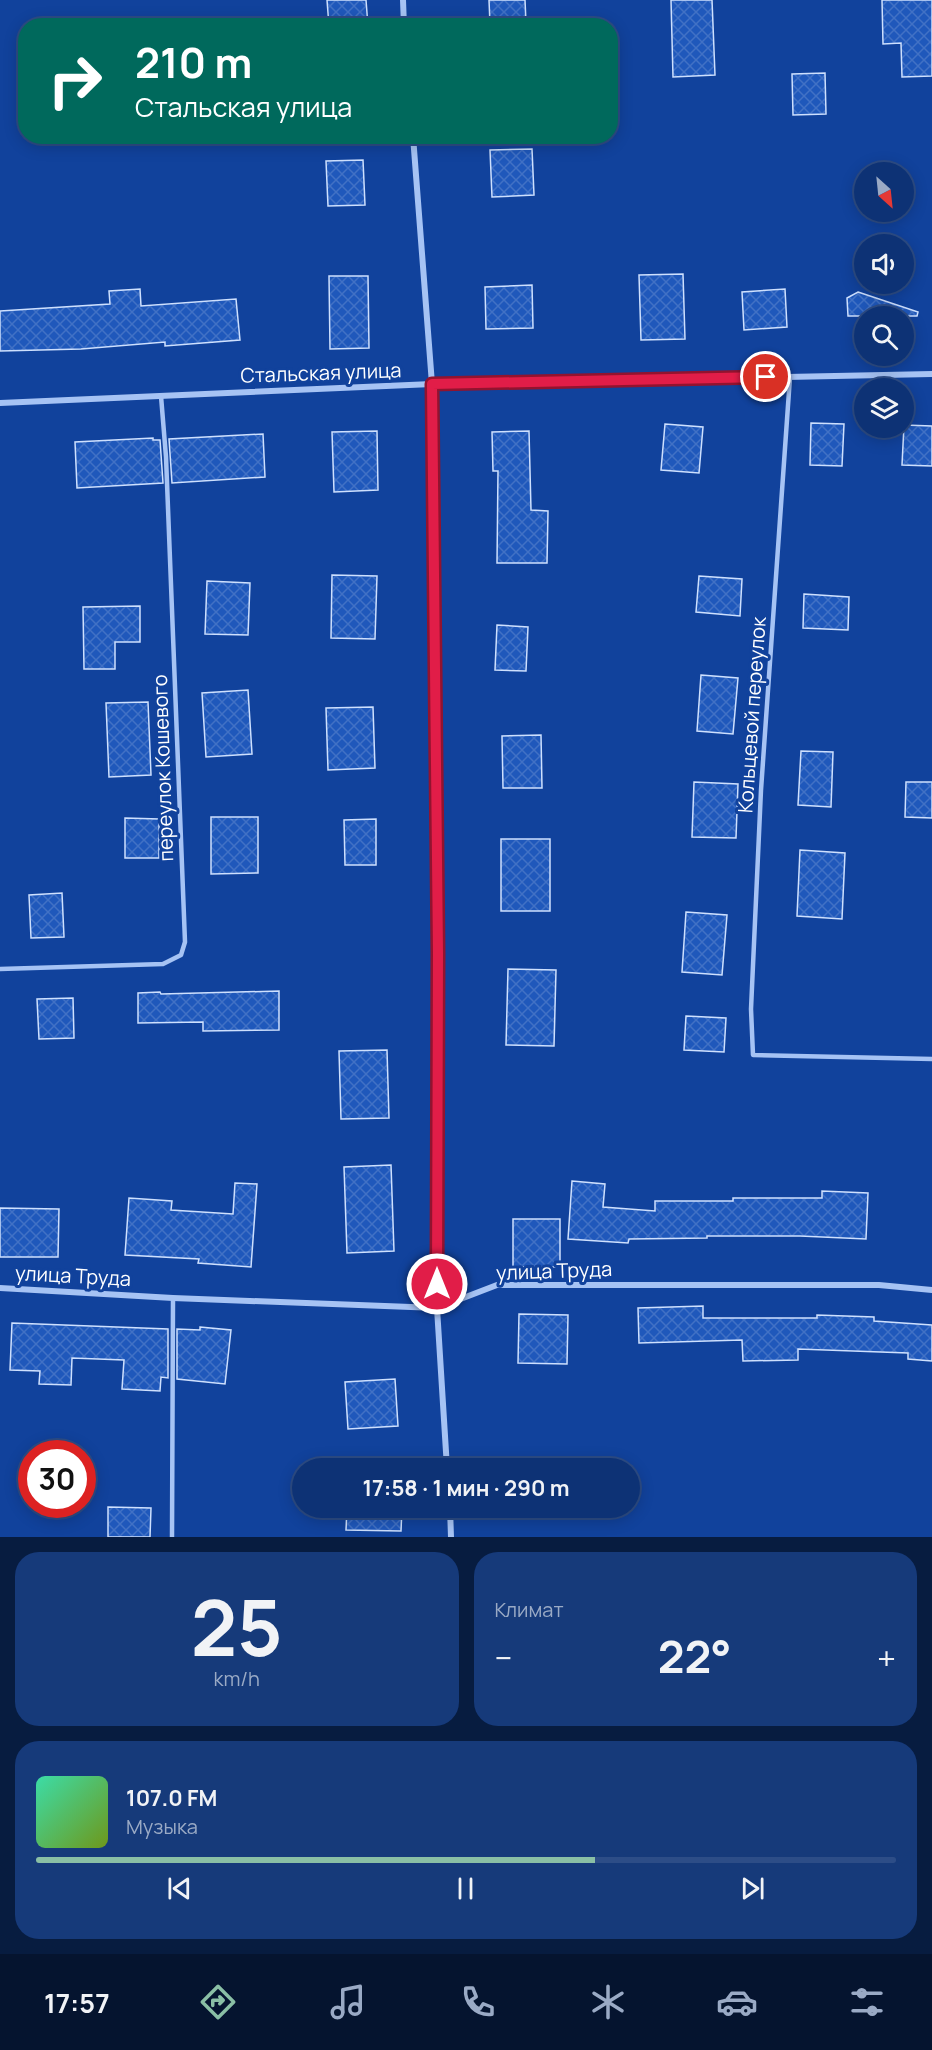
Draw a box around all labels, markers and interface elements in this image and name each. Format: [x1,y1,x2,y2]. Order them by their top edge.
text: 210 m [135,33,252,91]
icon: right [36,42,114,120]
text: Стальская улица [135,88,352,125]
north arrow [854,162,914,222]
map controls [854,162,914,438]
button: sound [854,234,914,294]
button: search [854,306,914,366]
pin [740,351,791,402]
street label: Стальская улица [240,356,402,389]
icon: arrive [749,360,782,393]
button: layers [854,378,914,438]
street label: Кольцевой переулок [731,615,772,814]
street label: переулок Кошевого [146,674,179,862]
position arrow [405,1252,469,1316]
street label: улица Труда [495,1255,612,1286]
street label: улица Труда [14,1259,132,1292]
speed limit sign: 30 [18,1440,96,1518]
text: 17:58 · 1 мин · 290 m [362,1473,570,1503]
text: 25 [191,1573,283,1679]
text: Климат [495,1596,564,1623]
text: 22° [658,1625,732,1687]
text: − [495,1635,512,1680]
text: + [877,1635,896,1680]
text: km/h [213,1665,260,1692]
text: 107.0 FM [126,1783,217,1813]
text: Музыка [126,1813,198,1840]
icon: previous [163,1872,196,1905]
icon: pause [449,1872,482,1905]
icon: next [736,1872,769,1905]
icon: directions [197,1981,239,2023]
icon: music [327,1981,369,2023]
icon: phone [457,1981,499,2023]
icon: climate [587,1981,629,2023]
icon: car [716,1981,758,2023]
icon: filters [846,1981,888,2023]
text: 17:57 [44,1984,110,2021]

